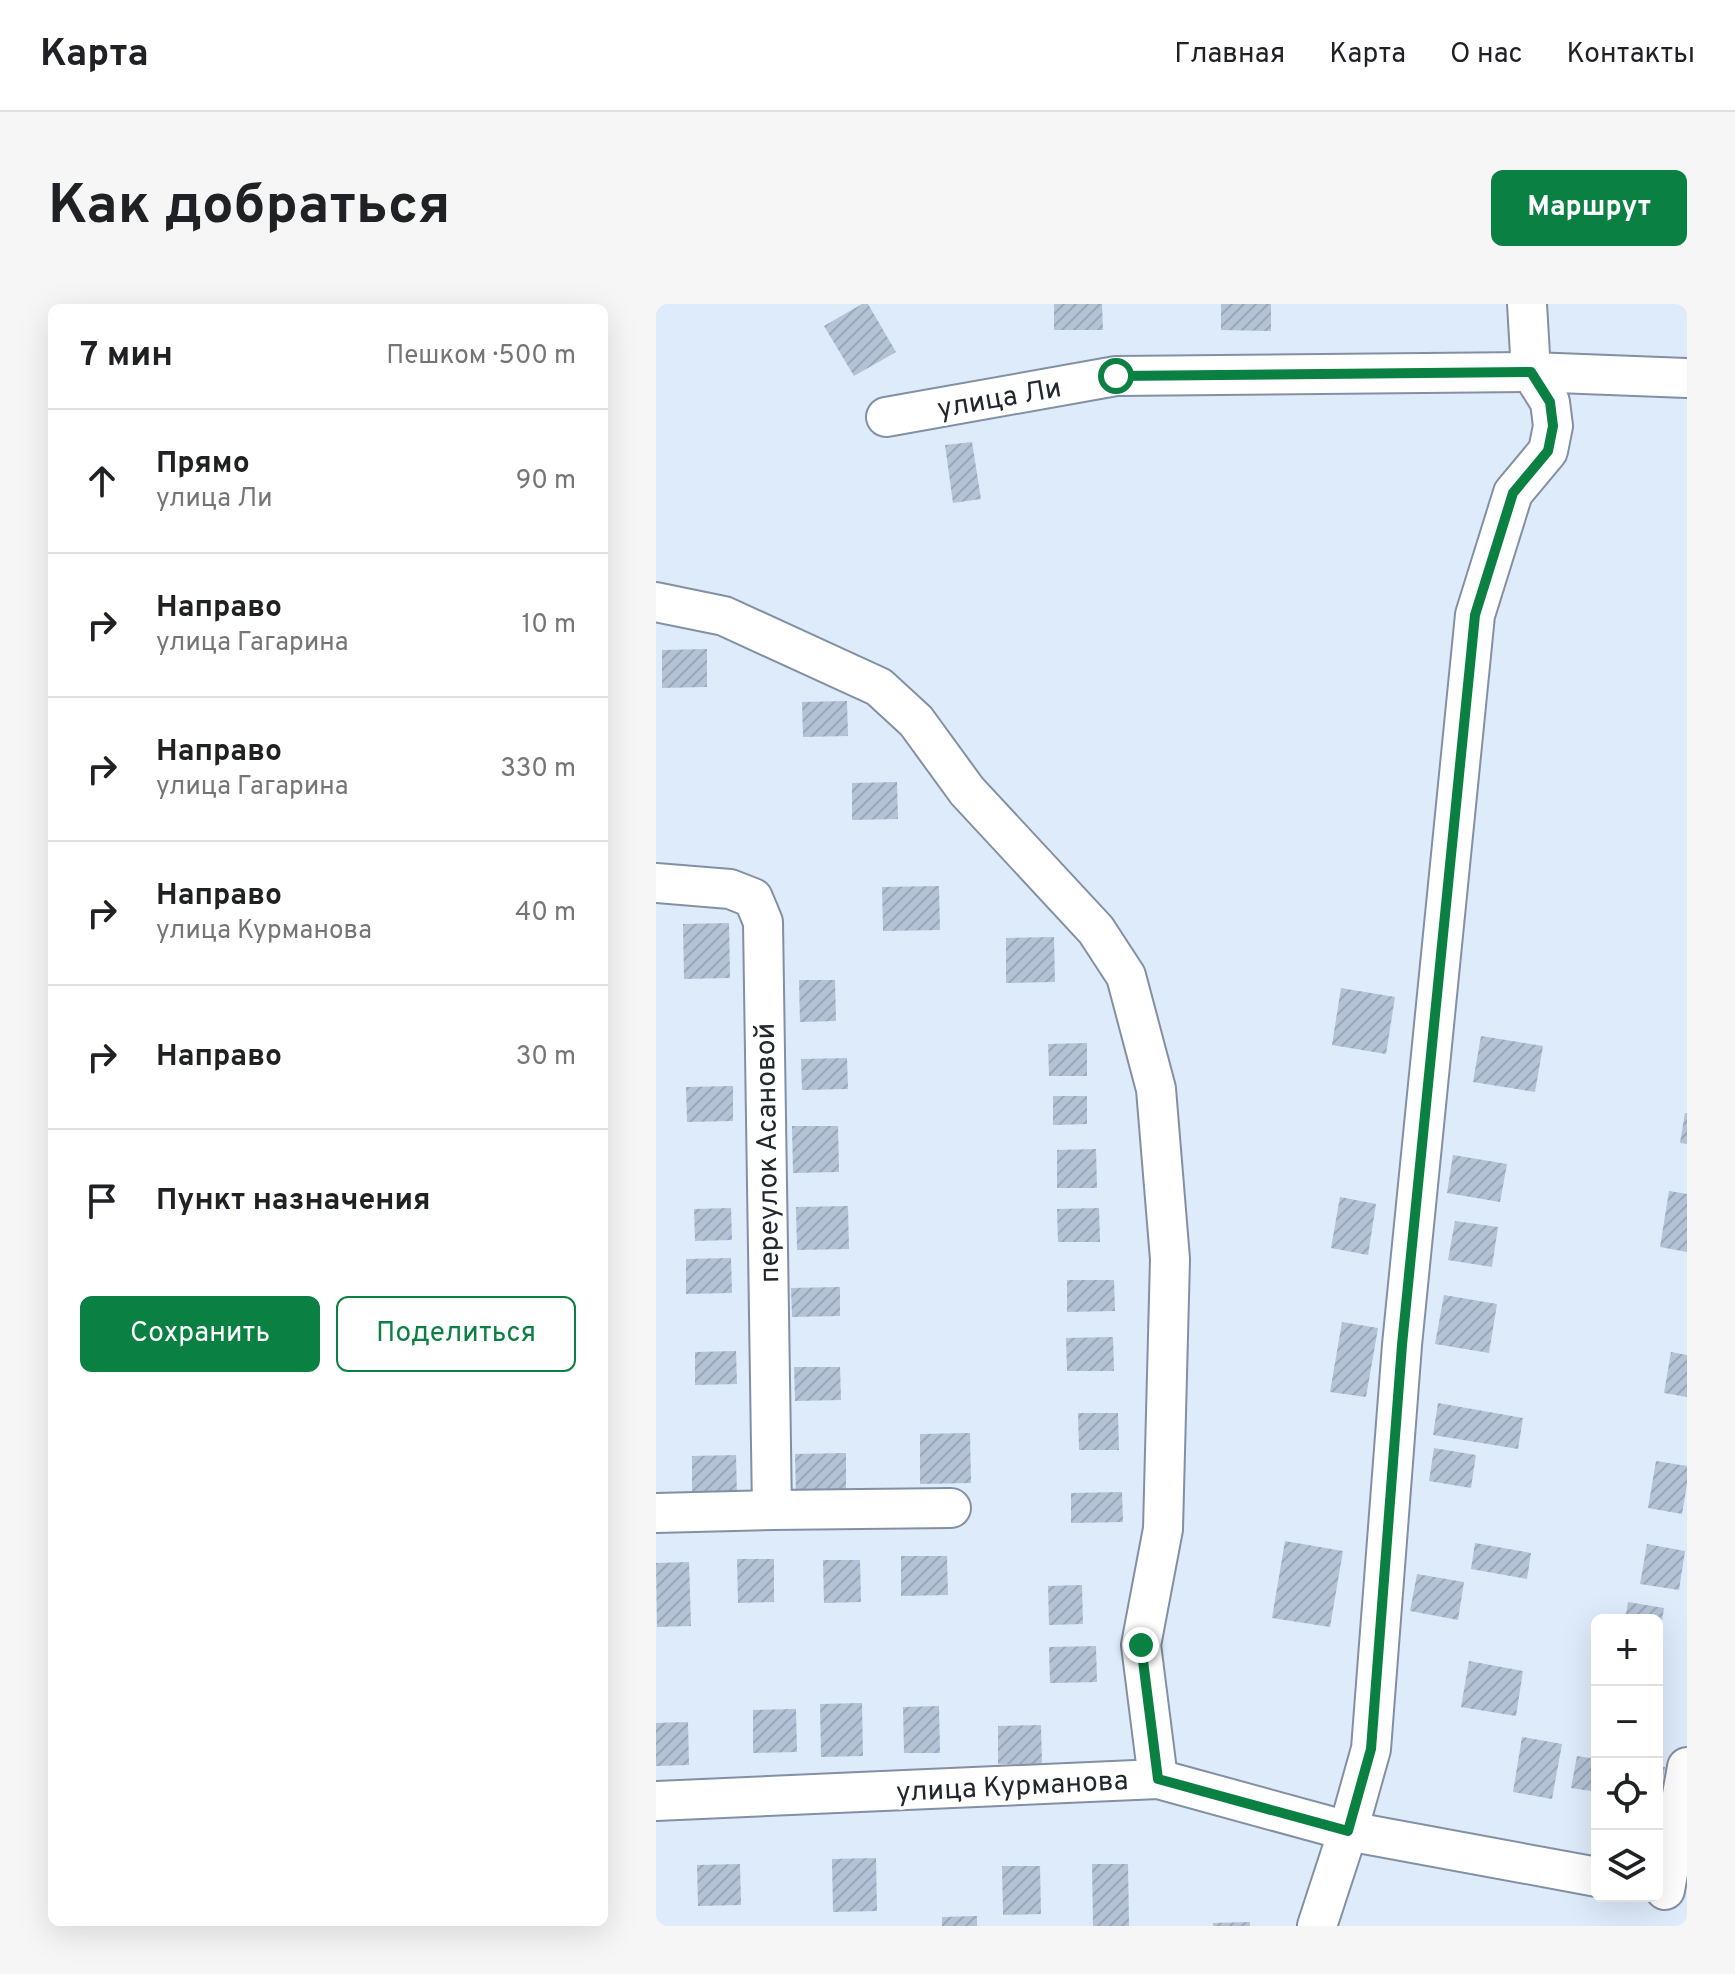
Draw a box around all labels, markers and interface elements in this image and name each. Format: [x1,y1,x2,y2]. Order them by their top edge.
text: Карта [40,31,149,80]
text: Главная [1174,37,1285,73]
text: Карта [1329,37,1406,73]
text: О нас [1450,37,1523,73]
text: Контакты [1567,37,1695,73]
button: Маршрут [1491,170,1687,246]
text: Как добраться [48,173,450,243]
text: 7 мин [80,335,173,378]
text: Пешком · 500 m [386,340,576,373]
route start [1098,358,1134,394]
street label: улица Ли [935,371,1064,429]
text: Прямо [156,446,250,483]
icon: ahead [80,459,124,503]
text: 90 m [516,465,576,498]
text: улица Ли [156,483,272,516]
text: Направо [156,590,282,627]
icon: right [80,603,124,647]
text: 10 m [521,609,576,642]
text: улица Гагарина [156,627,348,660]
text: Направо [156,734,282,771]
icon: right [80,747,124,791]
text: 330 m [500,753,576,786]
text: улица Гагарина [156,771,348,804]
text: Направо [156,878,282,915]
icon: right [80,891,124,935]
text: 40 m [515,897,576,930]
text: улица Курманова [156,915,372,948]
street label: переулок Асановой [749,1023,789,1283]
icon: right [80,1035,124,1079]
text: Направо [156,1039,282,1076]
text: 30 m [516,1041,576,1074]
icon: arrive [80,1179,124,1223]
text: Пункт назначения [156,1183,430,1220]
button: Сохранить [80,1296,320,1372]
button: Поделиться [336,1296,576,1372]
map controls [1591,1614,1663,1902]
button: + [1591,1614,1663,1686]
route end [1123,1627,1159,1663]
button: − [1591,1686,1663,1758]
button: locate [1591,1758,1663,1830]
street label: улица Курманова [895,1764,1129,1812]
button: layers [1591,1830,1663,1902]

